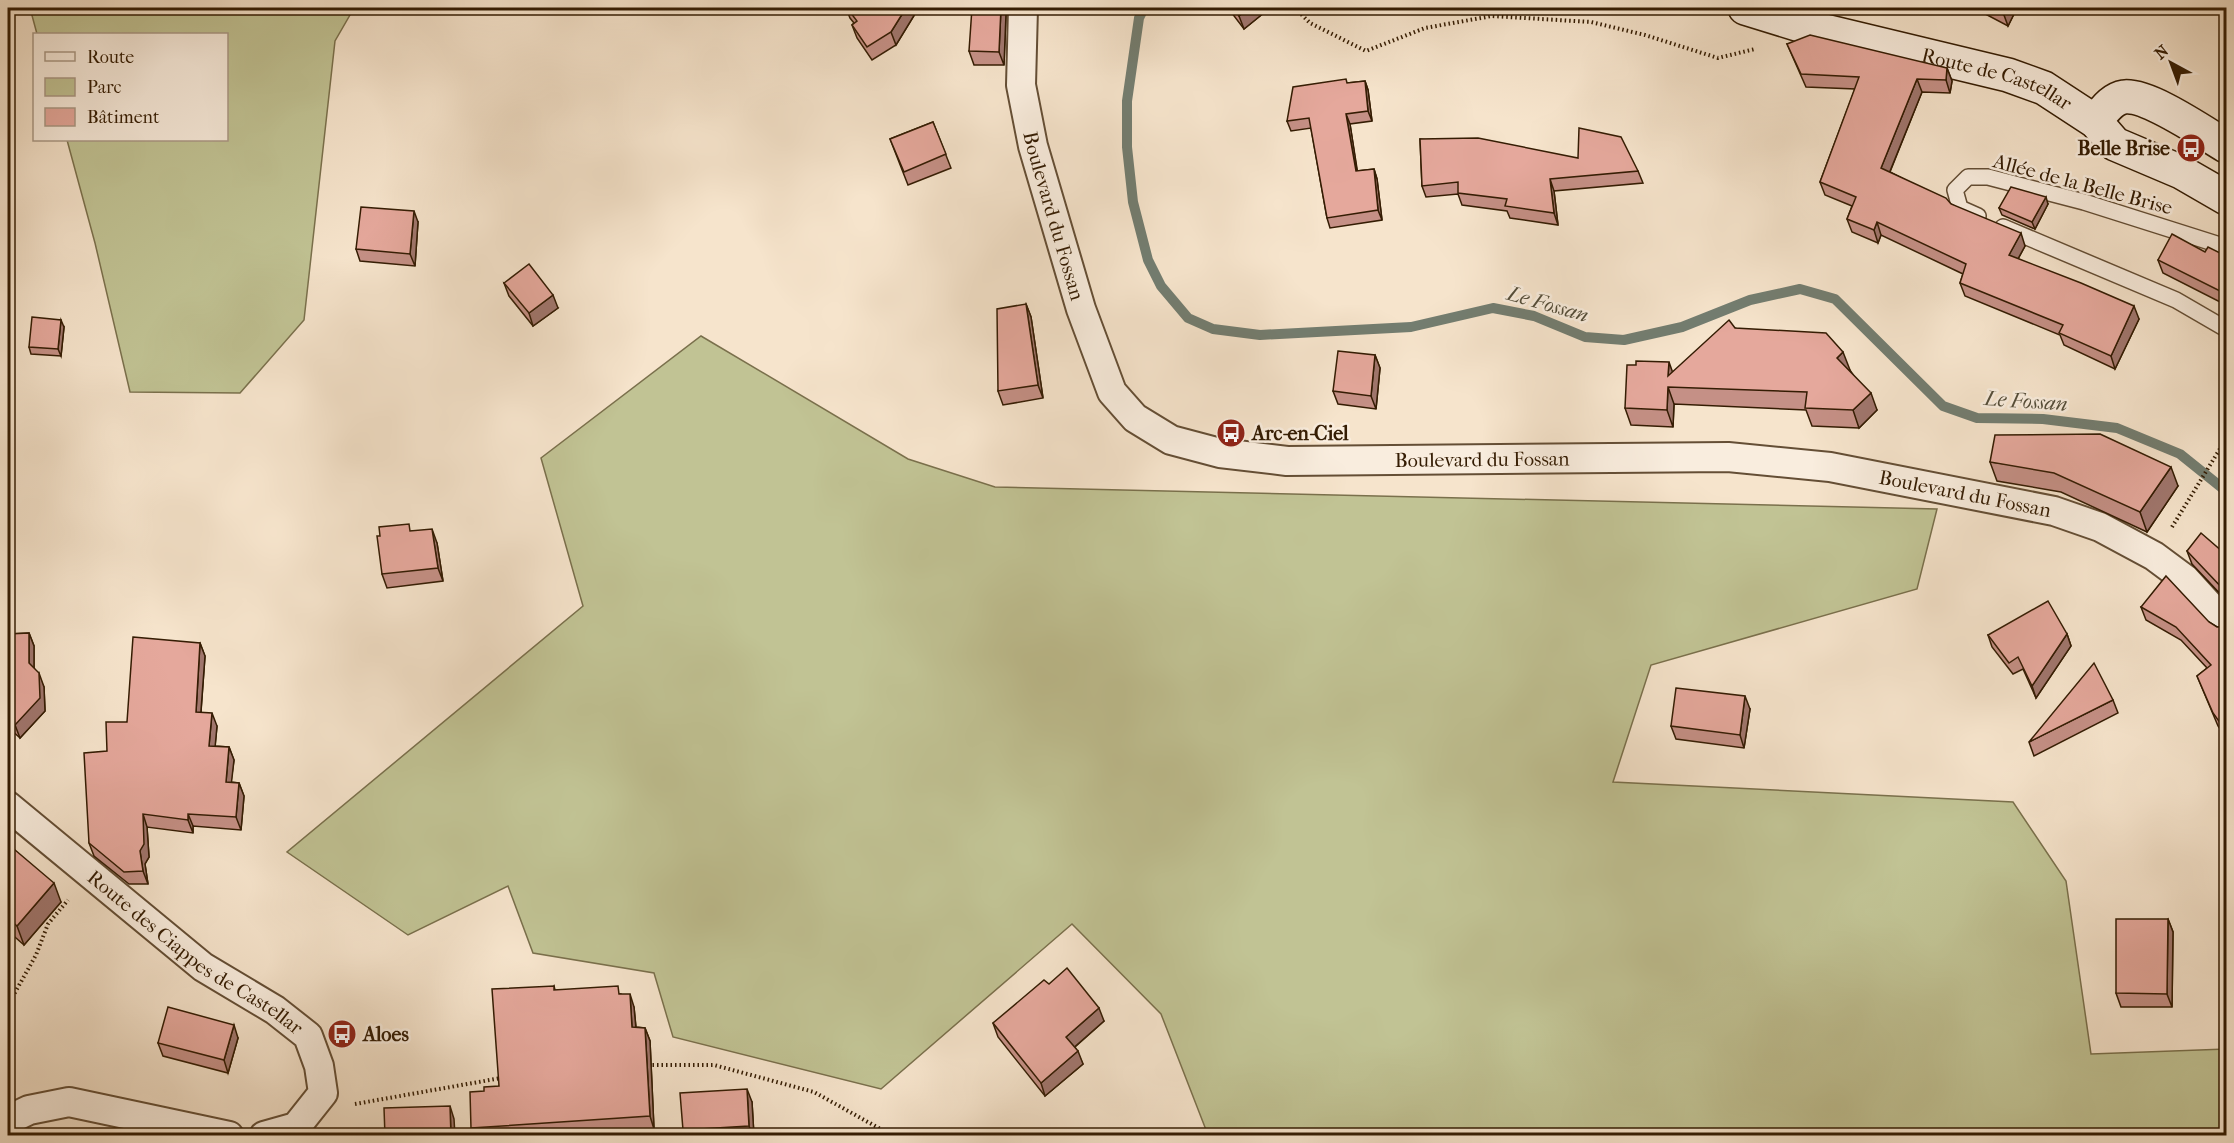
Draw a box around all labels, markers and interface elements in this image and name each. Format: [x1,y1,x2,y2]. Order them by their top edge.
legend [33,33,228,141]
north arrow [2141,33,2201,93]
text: N [2151,40,2173,63]
street label: Route de Castellar [1919,44,2077,115]
text: Route [87,47,134,68]
text: Parc [87,77,122,98]
text: Bâtiment [87,107,160,128]
street label: Boulevard du Fossan [1018,130,1089,303]
bus stop icon: Belle Brise [2175,132,2207,164]
place label: Belle Brise [2077,137,2170,160]
street label: Allée de la Belle Brise [1990,149,2175,220]
water label: Le Fossan [1503,280,1592,327]
water label: Le Fossan [1982,386,2069,416]
bus stop icon: Arc-en-Ciel [1215,417,1247,449]
place label: Arc-en-Ciel [1250,422,1349,445]
street label: Boulevard du Fossan [1395,447,1570,472]
street label: Boulevard du Fossan [1877,466,2053,522]
street label: Route des Ciappes de Castellar [83,866,308,1040]
bus stop icon: Aloes [326,1018,358,1050]
place label: Aloes [361,1023,409,1046]

